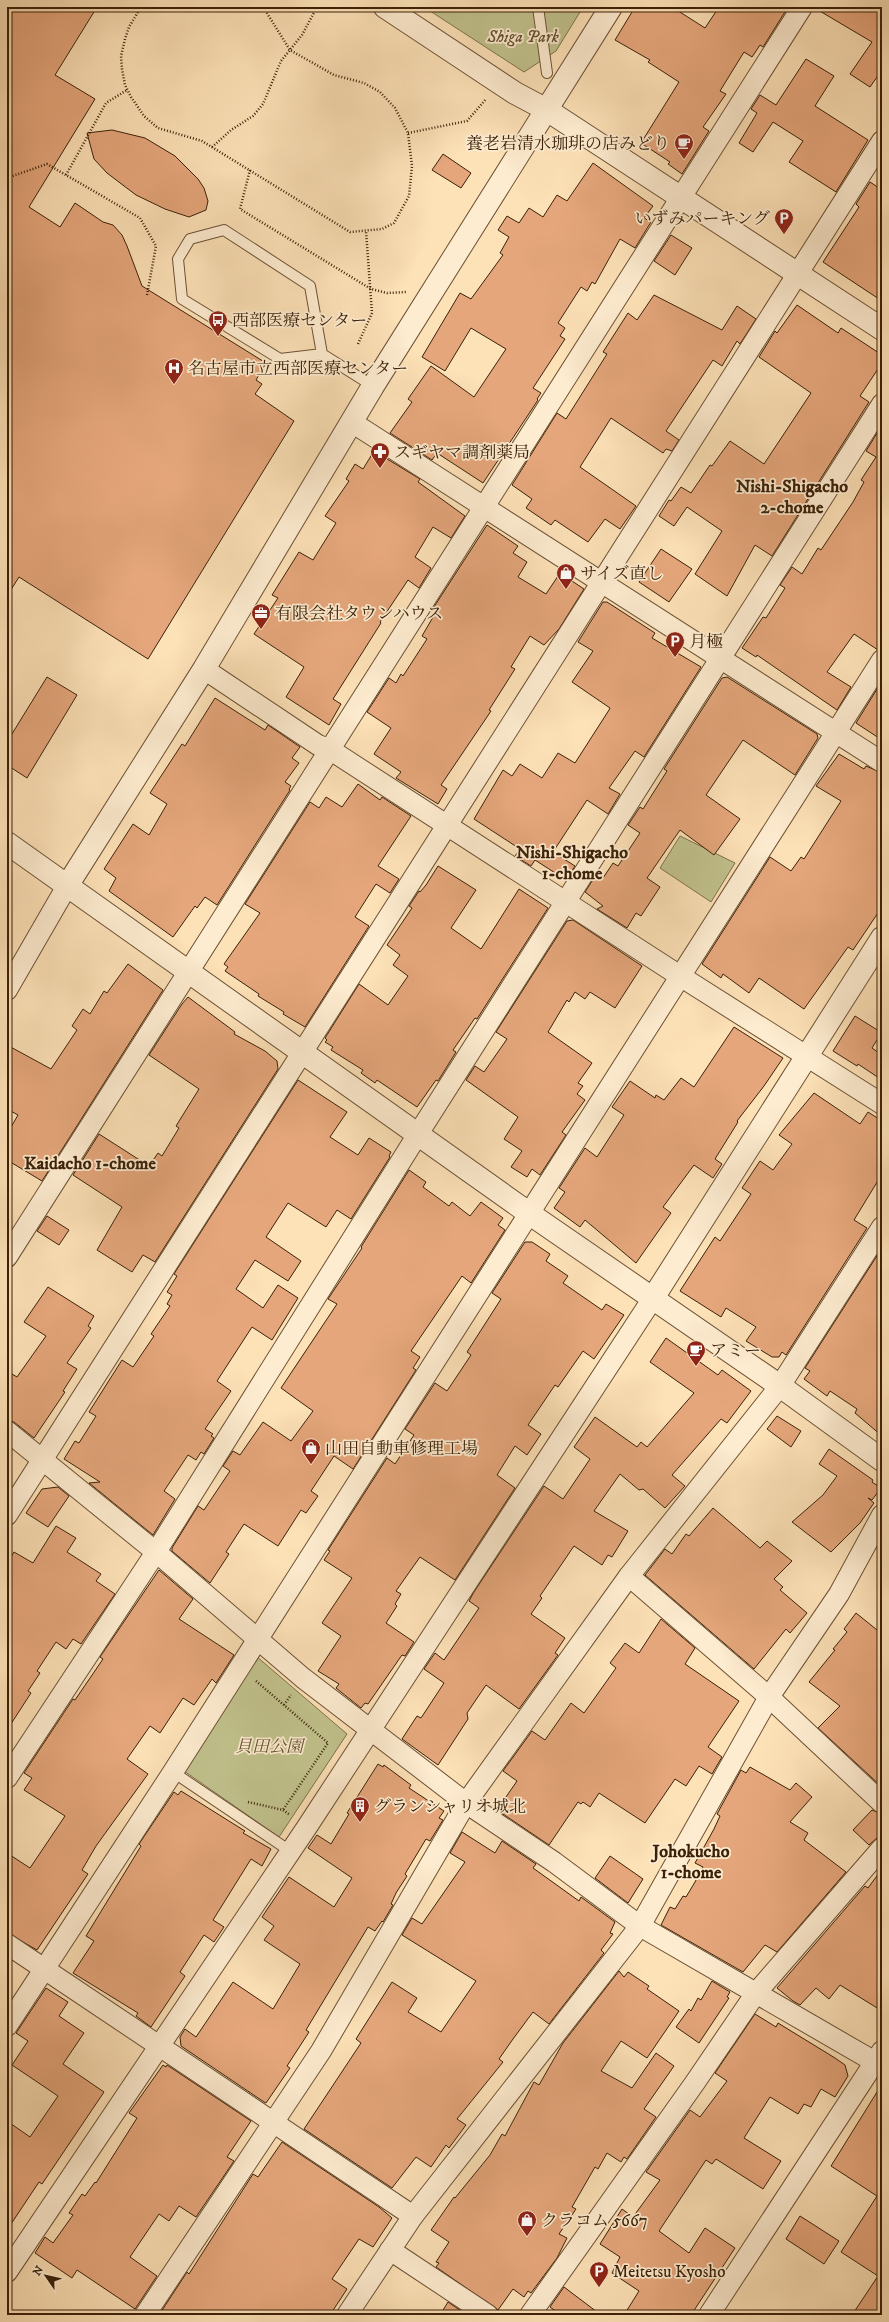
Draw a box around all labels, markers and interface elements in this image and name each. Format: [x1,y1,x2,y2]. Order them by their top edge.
park label: Shiga Park [486,26,560,48]
cafe icon: 養老岩清水珈琲の店みどり [673,132,695,160]
place label: 養老岩清水珈琲の店みどり [466,133,670,155]
parking icon: いずみパーキング [773,207,795,235]
place label: いずみパーキング [635,208,770,230]
bus stop icon: 西部医療センター [207,309,229,337]
place label: 西部医療センター [232,310,367,332]
hospital icon: 名古屋市立西部医療センター [163,357,185,385]
place label: 名古屋市立西部医療センター [188,358,408,380]
pharmacy icon: スギヤマ調剤薬局 [369,441,391,469]
place label: スギヤマ調剤薬局 [394,442,530,464]
district label: Nishi-Shigacho 2-chome [736,476,848,519]
shop icon: サイズ直し [555,562,577,590]
place label: サイズ直し [580,563,664,585]
office icon: 有限会社タウンハウス [250,602,272,630]
place label: 有限会社タウンハウス [275,603,443,625]
parking icon: 月極 [664,630,686,658]
place label: 月極 [689,631,723,653]
district label: Nishi-Shigacho 1-chome [516,842,628,885]
district label: Kaidacho 1-chome [24,1153,157,1175]
cafe icon: アミー [685,1339,707,1367]
place label: アミー [710,1340,761,1362]
shop icon: 山田自動車修理工場 [300,1437,322,1465]
place label: 山田自動車修理工場 [325,1438,478,1460]
park label: 貝田公園 [235,1736,306,1758]
building icon: グランシャリオ城北 [349,1795,371,1823]
place label: グランシャリオ城北 [374,1796,526,1818]
district label: Johokucho 1-chome [651,1841,730,1884]
shop icon: クラコム 5667 [516,2209,538,2237]
place label: クラコム 5667 [541,2210,648,2232]
north arrow [26,2256,66,2296]
parking icon: Meitetsu Kyosho [588,2260,610,2288]
place label: Meitetsu Kyosho [613,2261,725,2283]
text: N [30,2263,47,2279]

